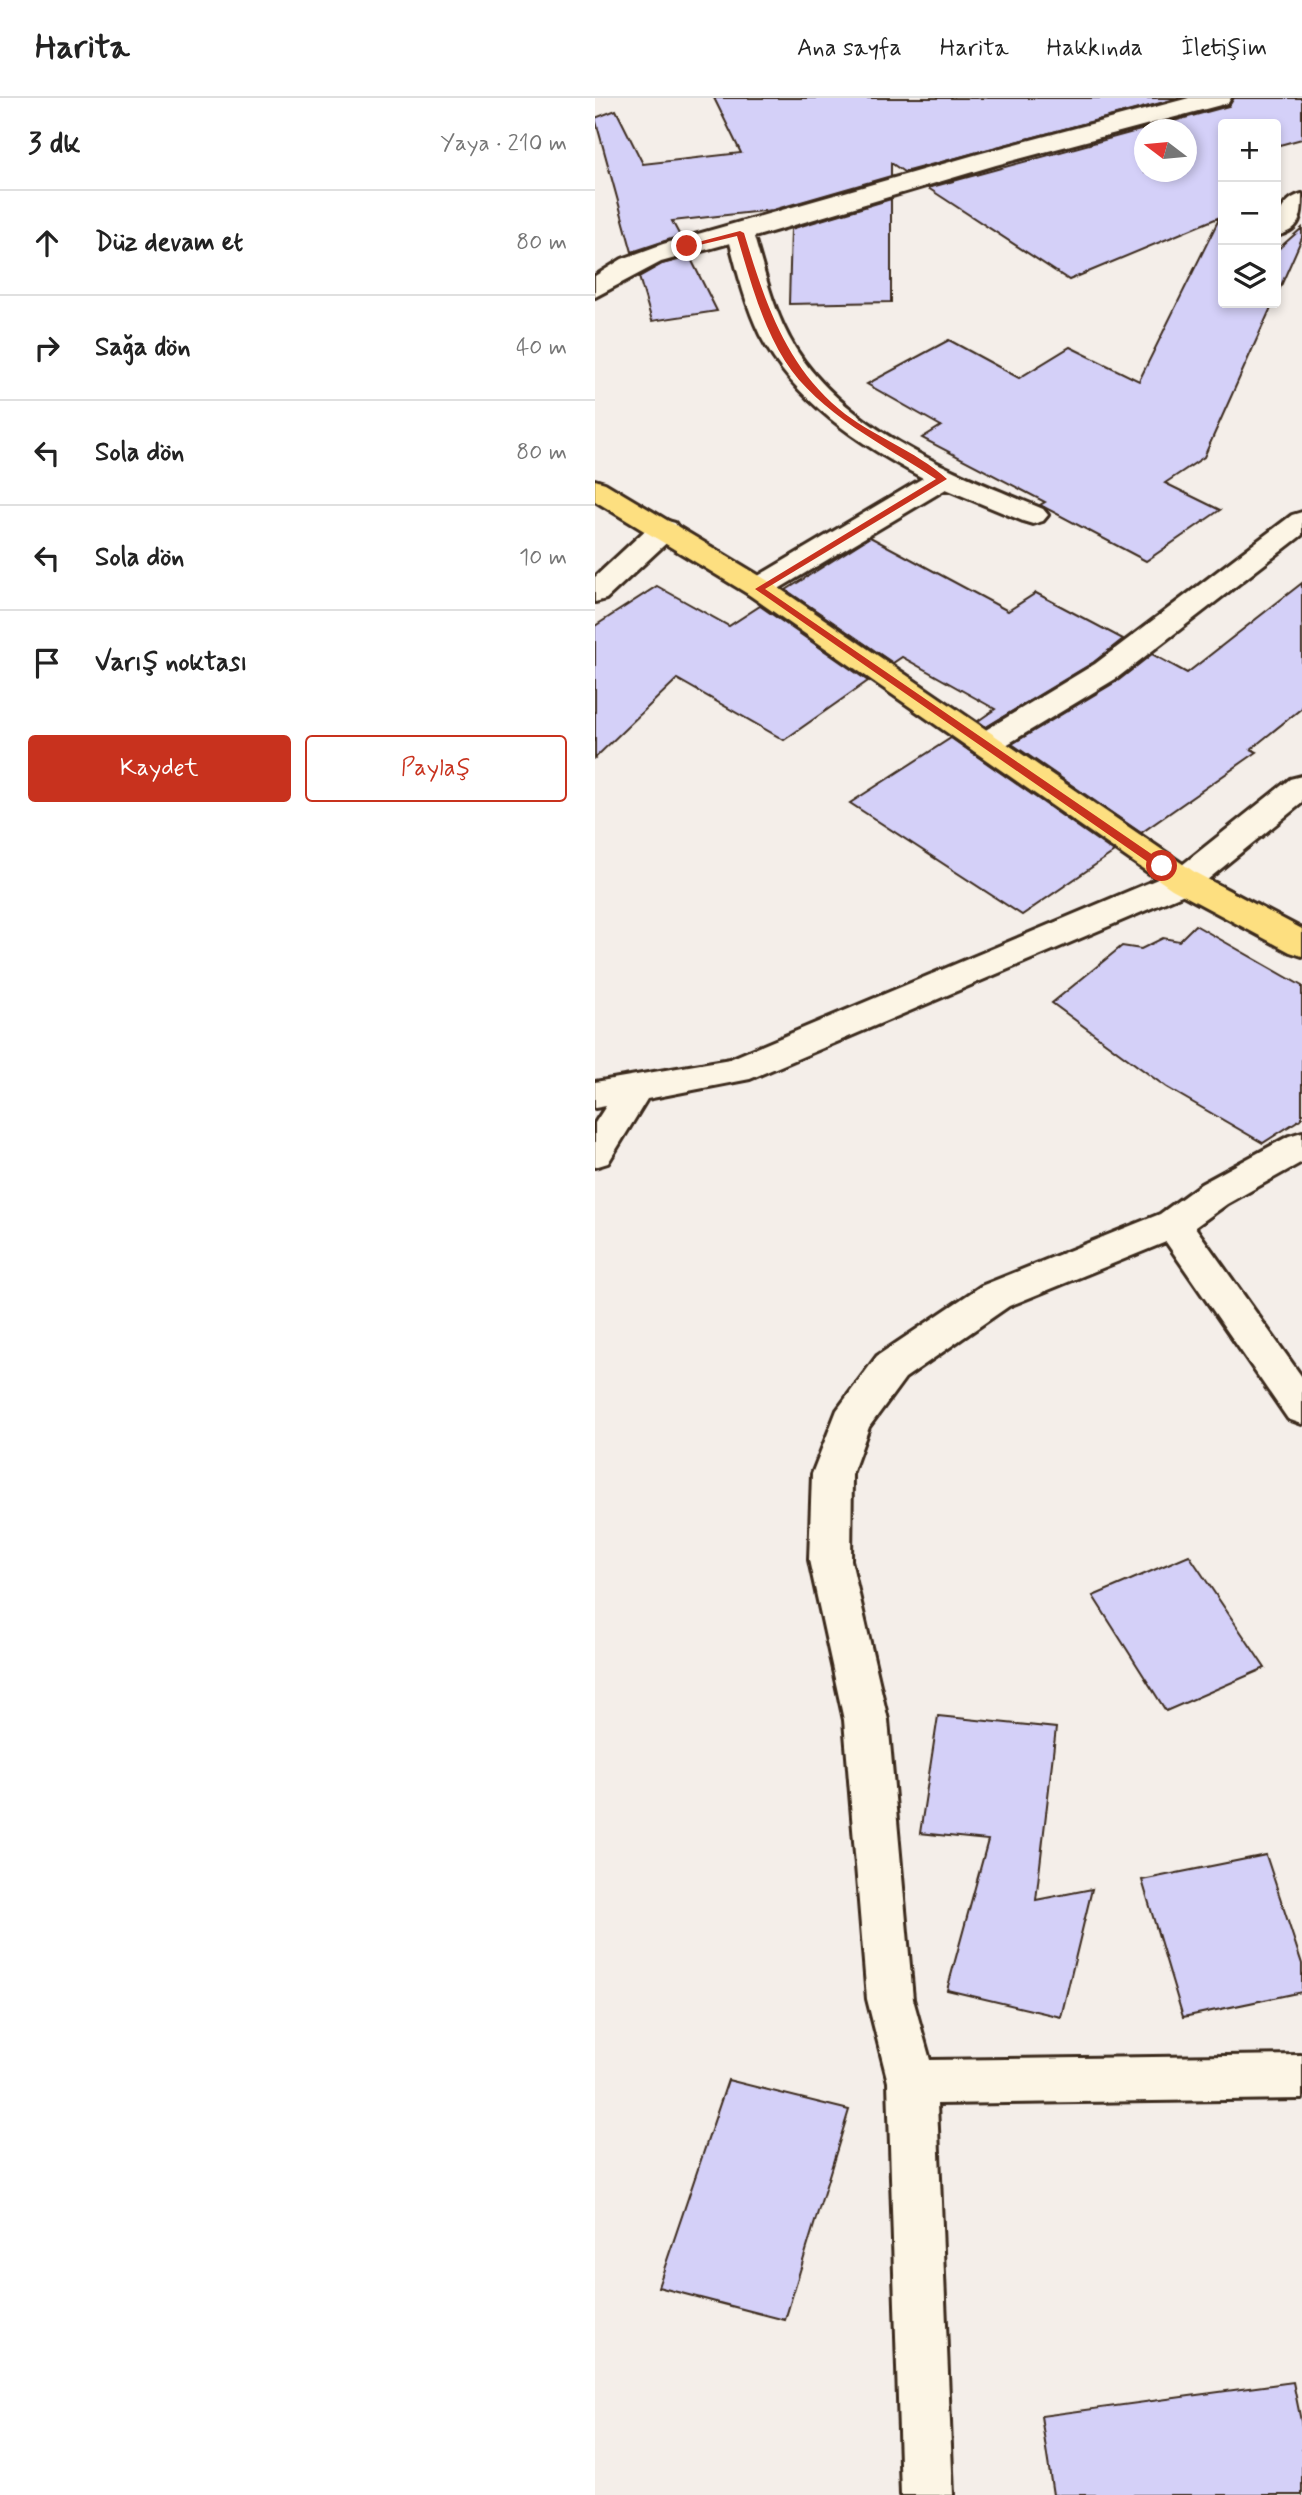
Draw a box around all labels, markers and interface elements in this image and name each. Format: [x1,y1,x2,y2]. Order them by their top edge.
text: Harita [35,26,130,70]
text: Ana sayfa [797,33,902,64]
text: Harita [940,33,1009,64]
text: Hakkında [1047,33,1143,64]
text: İletişim [1181,33,1267,64]
north arrow [1134,119,1197,182]
map controls [1218,119,1281,308]
button: + [1218,119,1281,182]
text: 3 dk [28,124,80,163]
text: Yaya · 210 m [440,129,567,159]
button: − [1218,182,1281,245]
icon: ahead [28,224,66,262]
text: Düz devam et [95,226,243,260]
text: 80 m [516,228,567,258]
route end [671,230,702,261]
button: layers [1218,245,1281,308]
icon: right [28,329,66,367]
text: Sağa dön [95,331,191,365]
text: 40 m [516,333,567,363]
icon: left [28,434,66,472]
text: Sola dön [95,436,184,470]
text: 80 m [516,438,567,468]
icon: left [28,539,66,577]
text: Sola dön [95,541,184,575]
text: 10 m [519,543,567,573]
icon: arrive [28,644,66,682]
text: Varış noktası [95,646,247,680]
button: Kaydet [28,735,291,802]
button: Paylaş [305,735,567,802]
route start [1146,850,1177,881]

